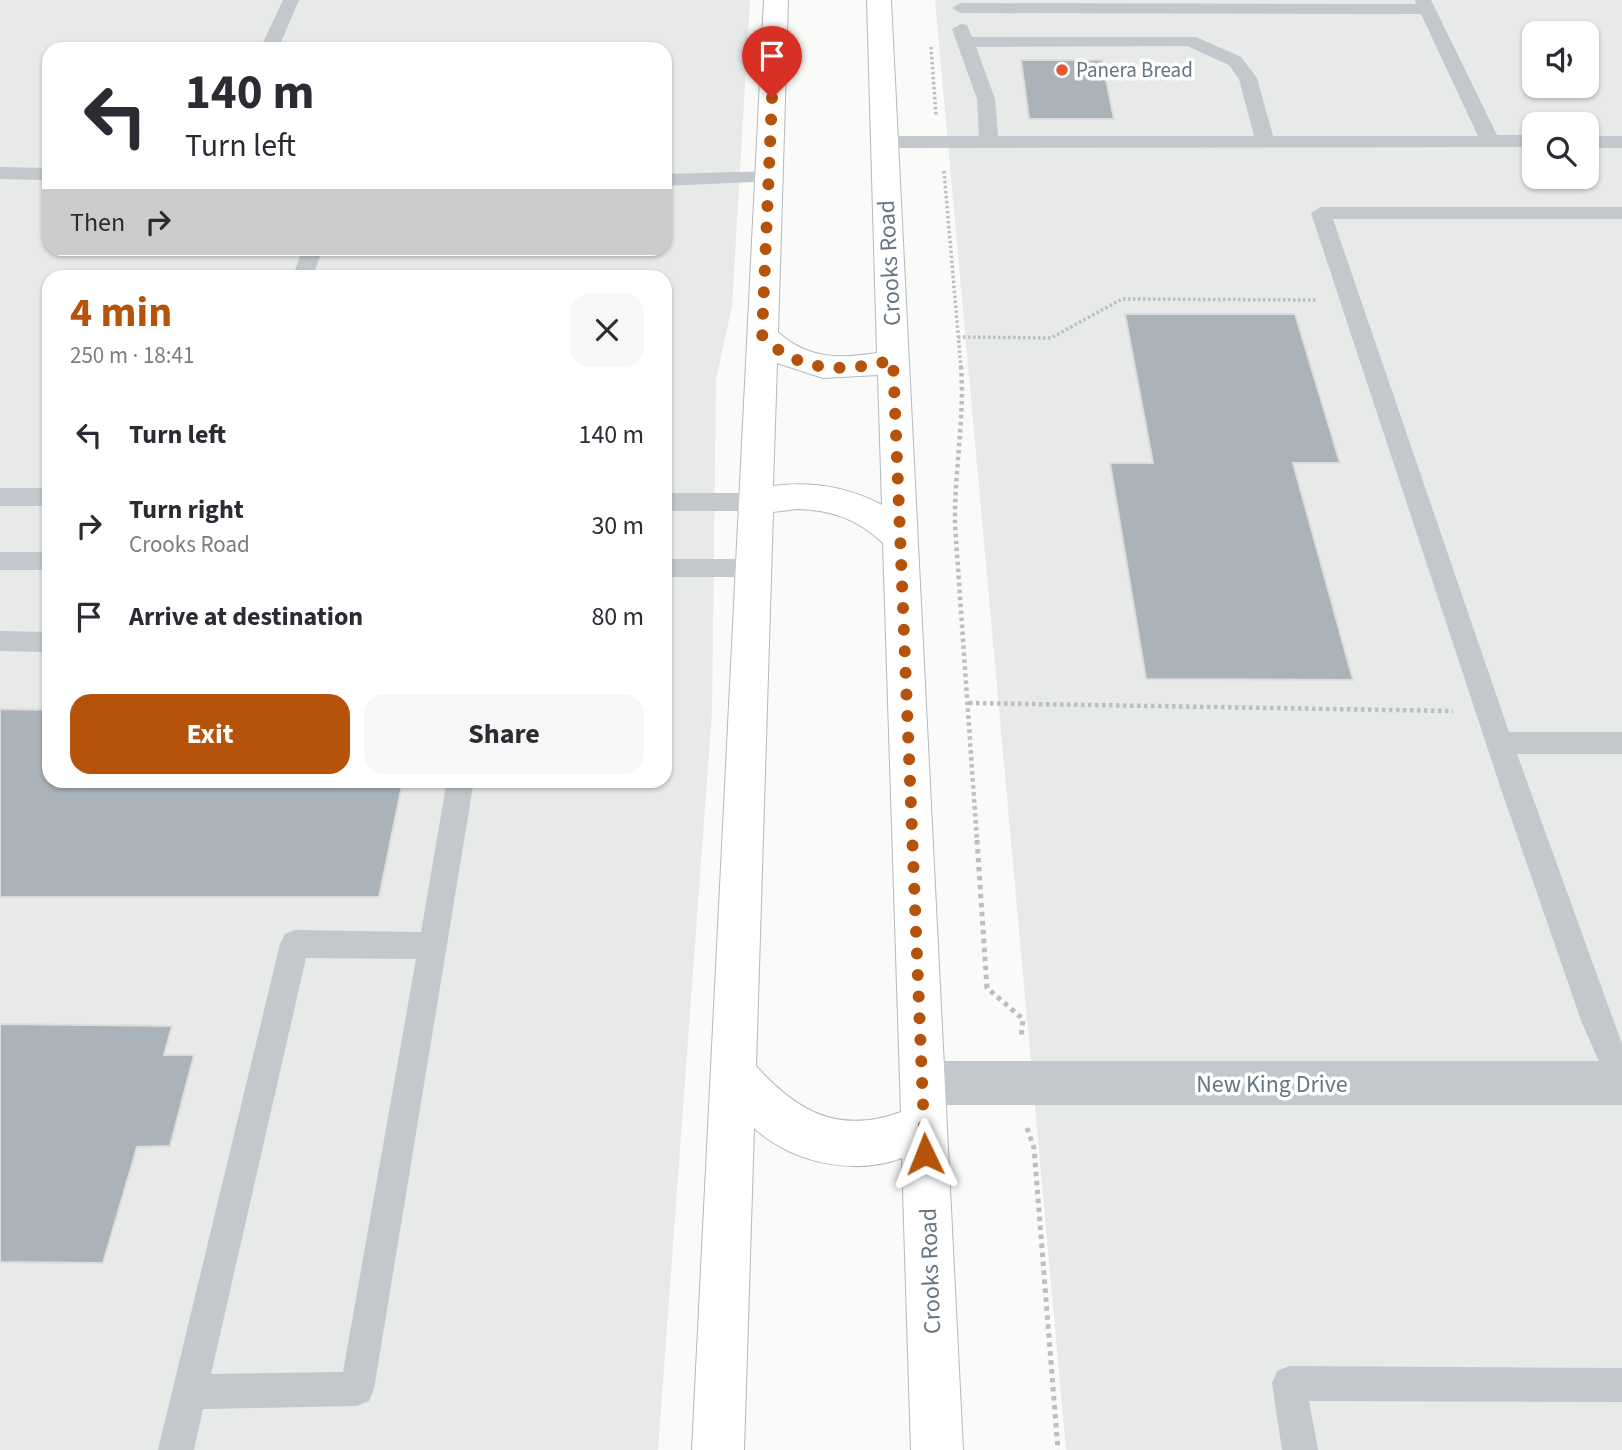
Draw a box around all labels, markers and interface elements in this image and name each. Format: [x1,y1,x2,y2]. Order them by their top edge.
map controls [1522,21,1599,189]
button: sound [1522,21,1599,98]
pin [742,26,802,98]
icon: arrive [753,37,791,75]
place label: Panera Bread [1076,55,1193,85]
text: 140 m [185,58,314,128]
marker: Panera Bread [1054,62,1070,78]
icon: left [70,70,161,161]
button: search [1522,112,1599,189]
text: Turn left [185,123,296,169]
street label: Crooks Road [869,199,910,327]
icon: right [139,203,177,241]
text: Then [70,204,125,241]
text: 4 min [70,283,172,343]
button: close [570,293,644,367]
text: 250 m · 18:41 [70,339,194,372]
icon: left [70,416,108,454]
text: Turn left [129,416,226,453]
text: 140 m [578,416,644,453]
text: Turn right [129,491,244,528]
icon: right [70,507,108,545]
text: 30 m [591,507,644,544]
text: Crooks Road [129,528,250,561]
icon: arrive [70,598,108,636]
text: Arrive at destination [129,598,363,635]
text: 80 m [591,598,644,635]
button: Exit [70,694,350,774]
button: Share [364,694,644,774]
street label: New King Drive [1196,1067,1348,1102]
position arrow [888,1117,962,1191]
street label: Crooks Road [911,1207,950,1335]

